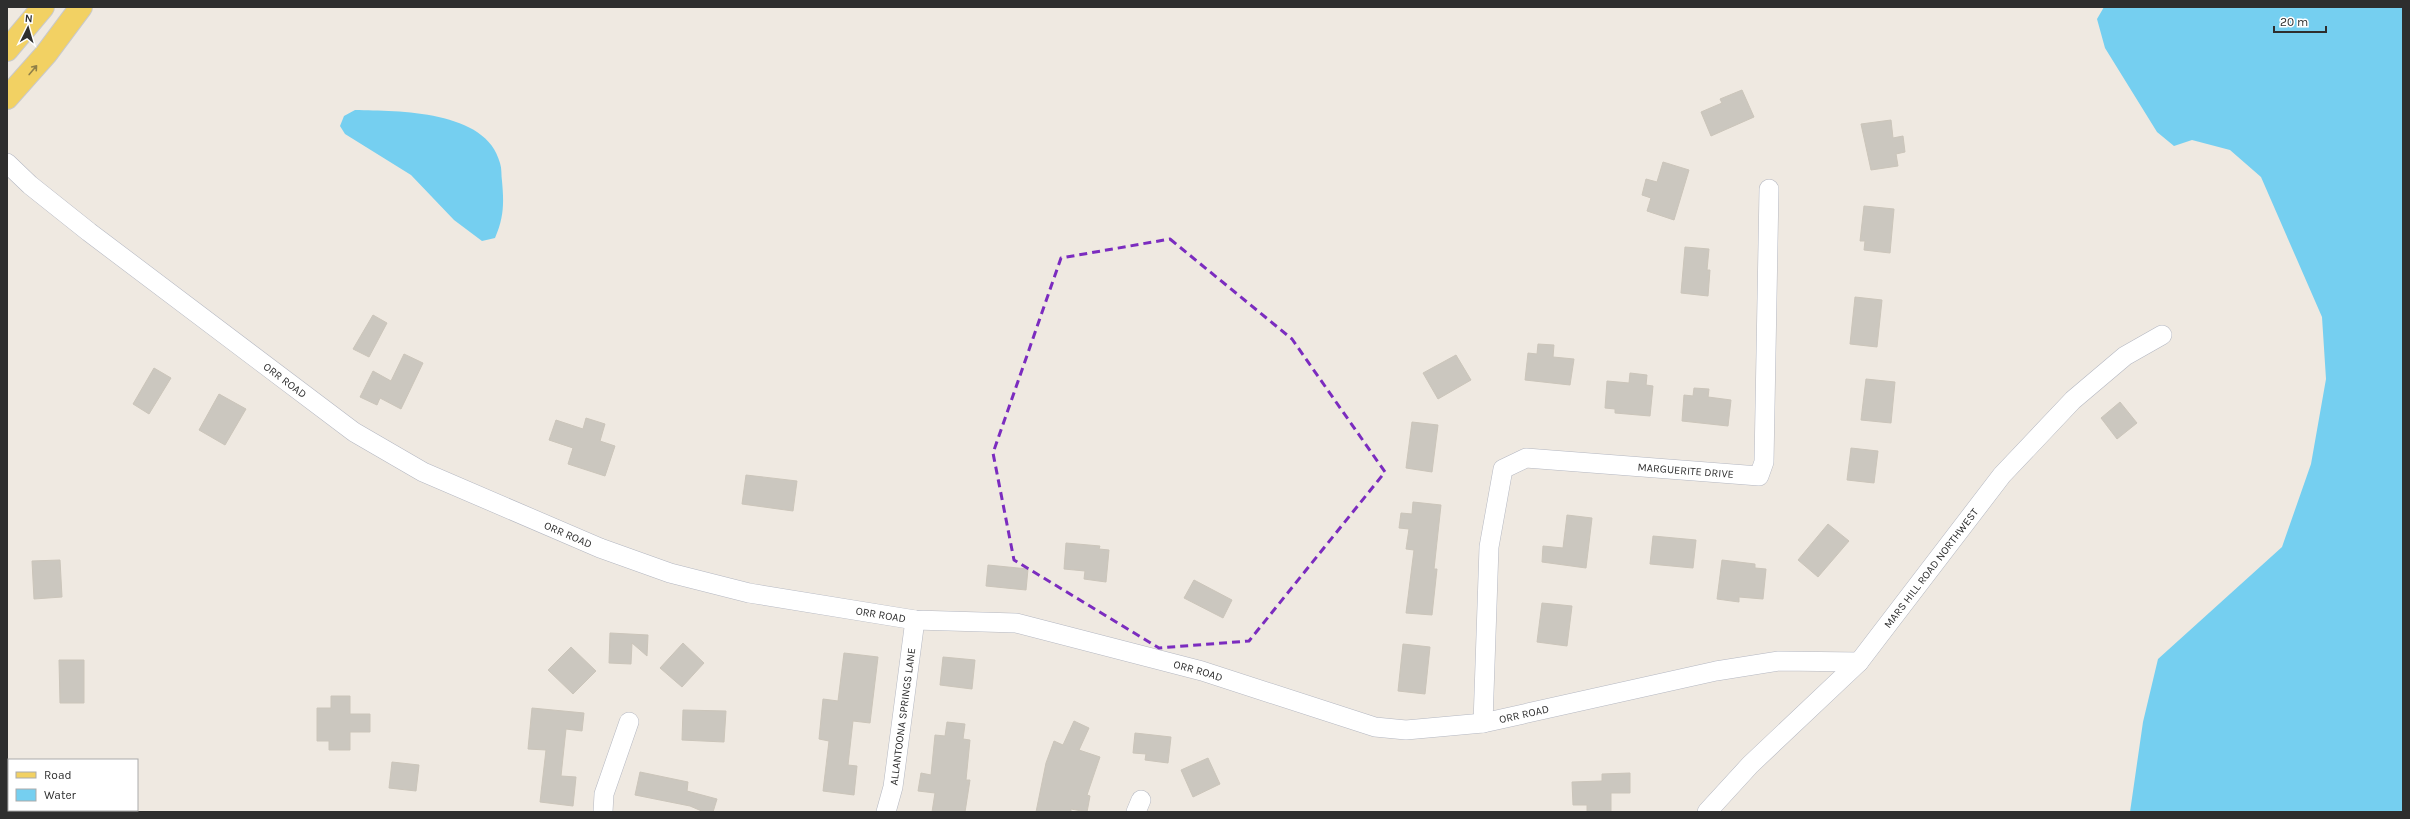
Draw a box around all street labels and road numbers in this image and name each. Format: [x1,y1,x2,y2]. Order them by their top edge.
street label: ORR ROAD [261,360,309,401]
street label: MARGUERITE DRIVE [1637,461,1734,481]
street label: MARS HILL ROAD NORTHWEST [1881,505,1982,631]
street label: ORR ROAD [542,519,594,551]
street label: ORR ROAD [855,604,907,625]
street label: ALLANTOONA SPRINGS LANE [887,647,918,786]
street label: ORR ROAD [1172,658,1224,684]
street label: ORR ROAD [1498,702,1550,726]

